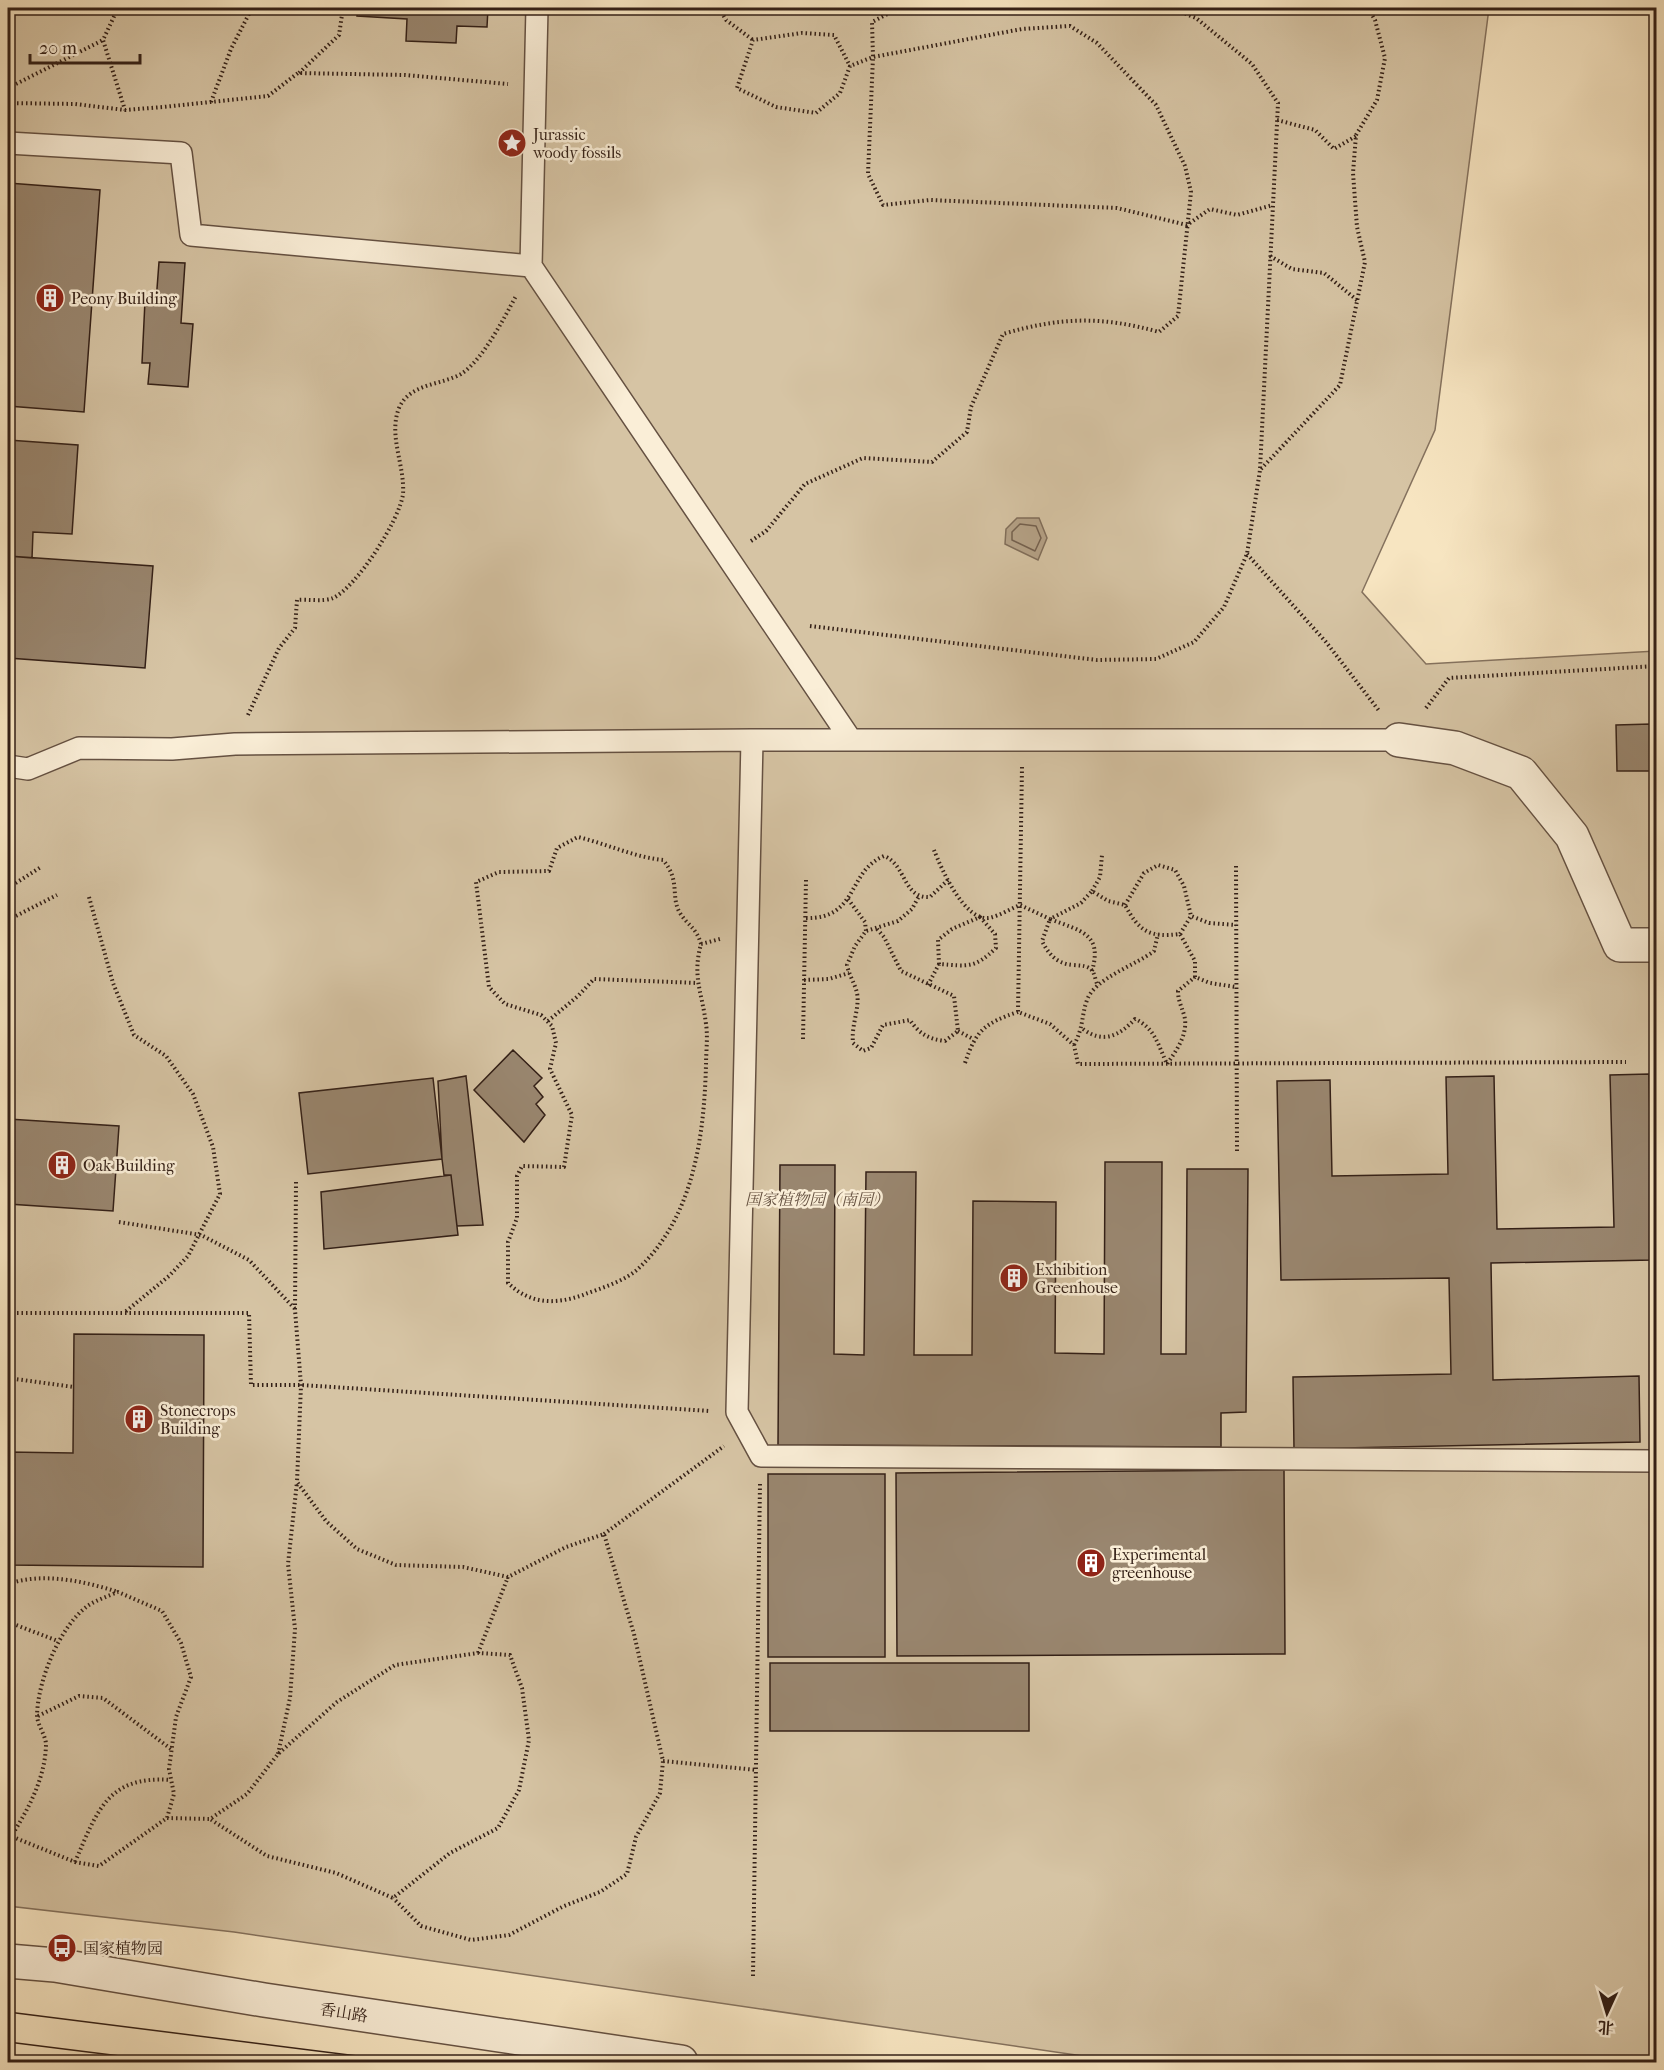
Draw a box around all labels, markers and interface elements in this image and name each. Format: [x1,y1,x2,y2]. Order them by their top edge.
scale bar [30,27,140,65]
text: 20 m [39,38,77,59]
place label: Jurassic woody fossils [531,125,621,162]
place icon: Jurassic woody fossils [496,127,528,159]
building icon: Peony Building [34,282,66,314]
place label: Peony Building [71,289,177,308]
building icon: Oak Building [46,1149,78,1181]
place label: Oak Building [83,1156,175,1175]
park label: 国家植物园（南园） [745,1190,889,1209]
place label: Exhibition Greenhouse [1035,1260,1118,1297]
building icon: Exhibition Greenhouse [998,1262,1030,1294]
place label: Stonecrops Building [160,1401,236,1438]
building icon: Stonecrops Building [123,1403,155,1435]
place label: Experimental greenhouse [1112,1545,1207,1582]
building icon: Experimental greenhouse [1075,1547,1107,1579]
bus stop icon: 国家植物园 [46,1932,78,1964]
place label: 国家植物园 [83,1939,163,1958]
north arrow [1577,1983,1637,2043]
street label: 香山路 [319,1999,369,2026]
text: 北 [1597,2017,1615,2038]

